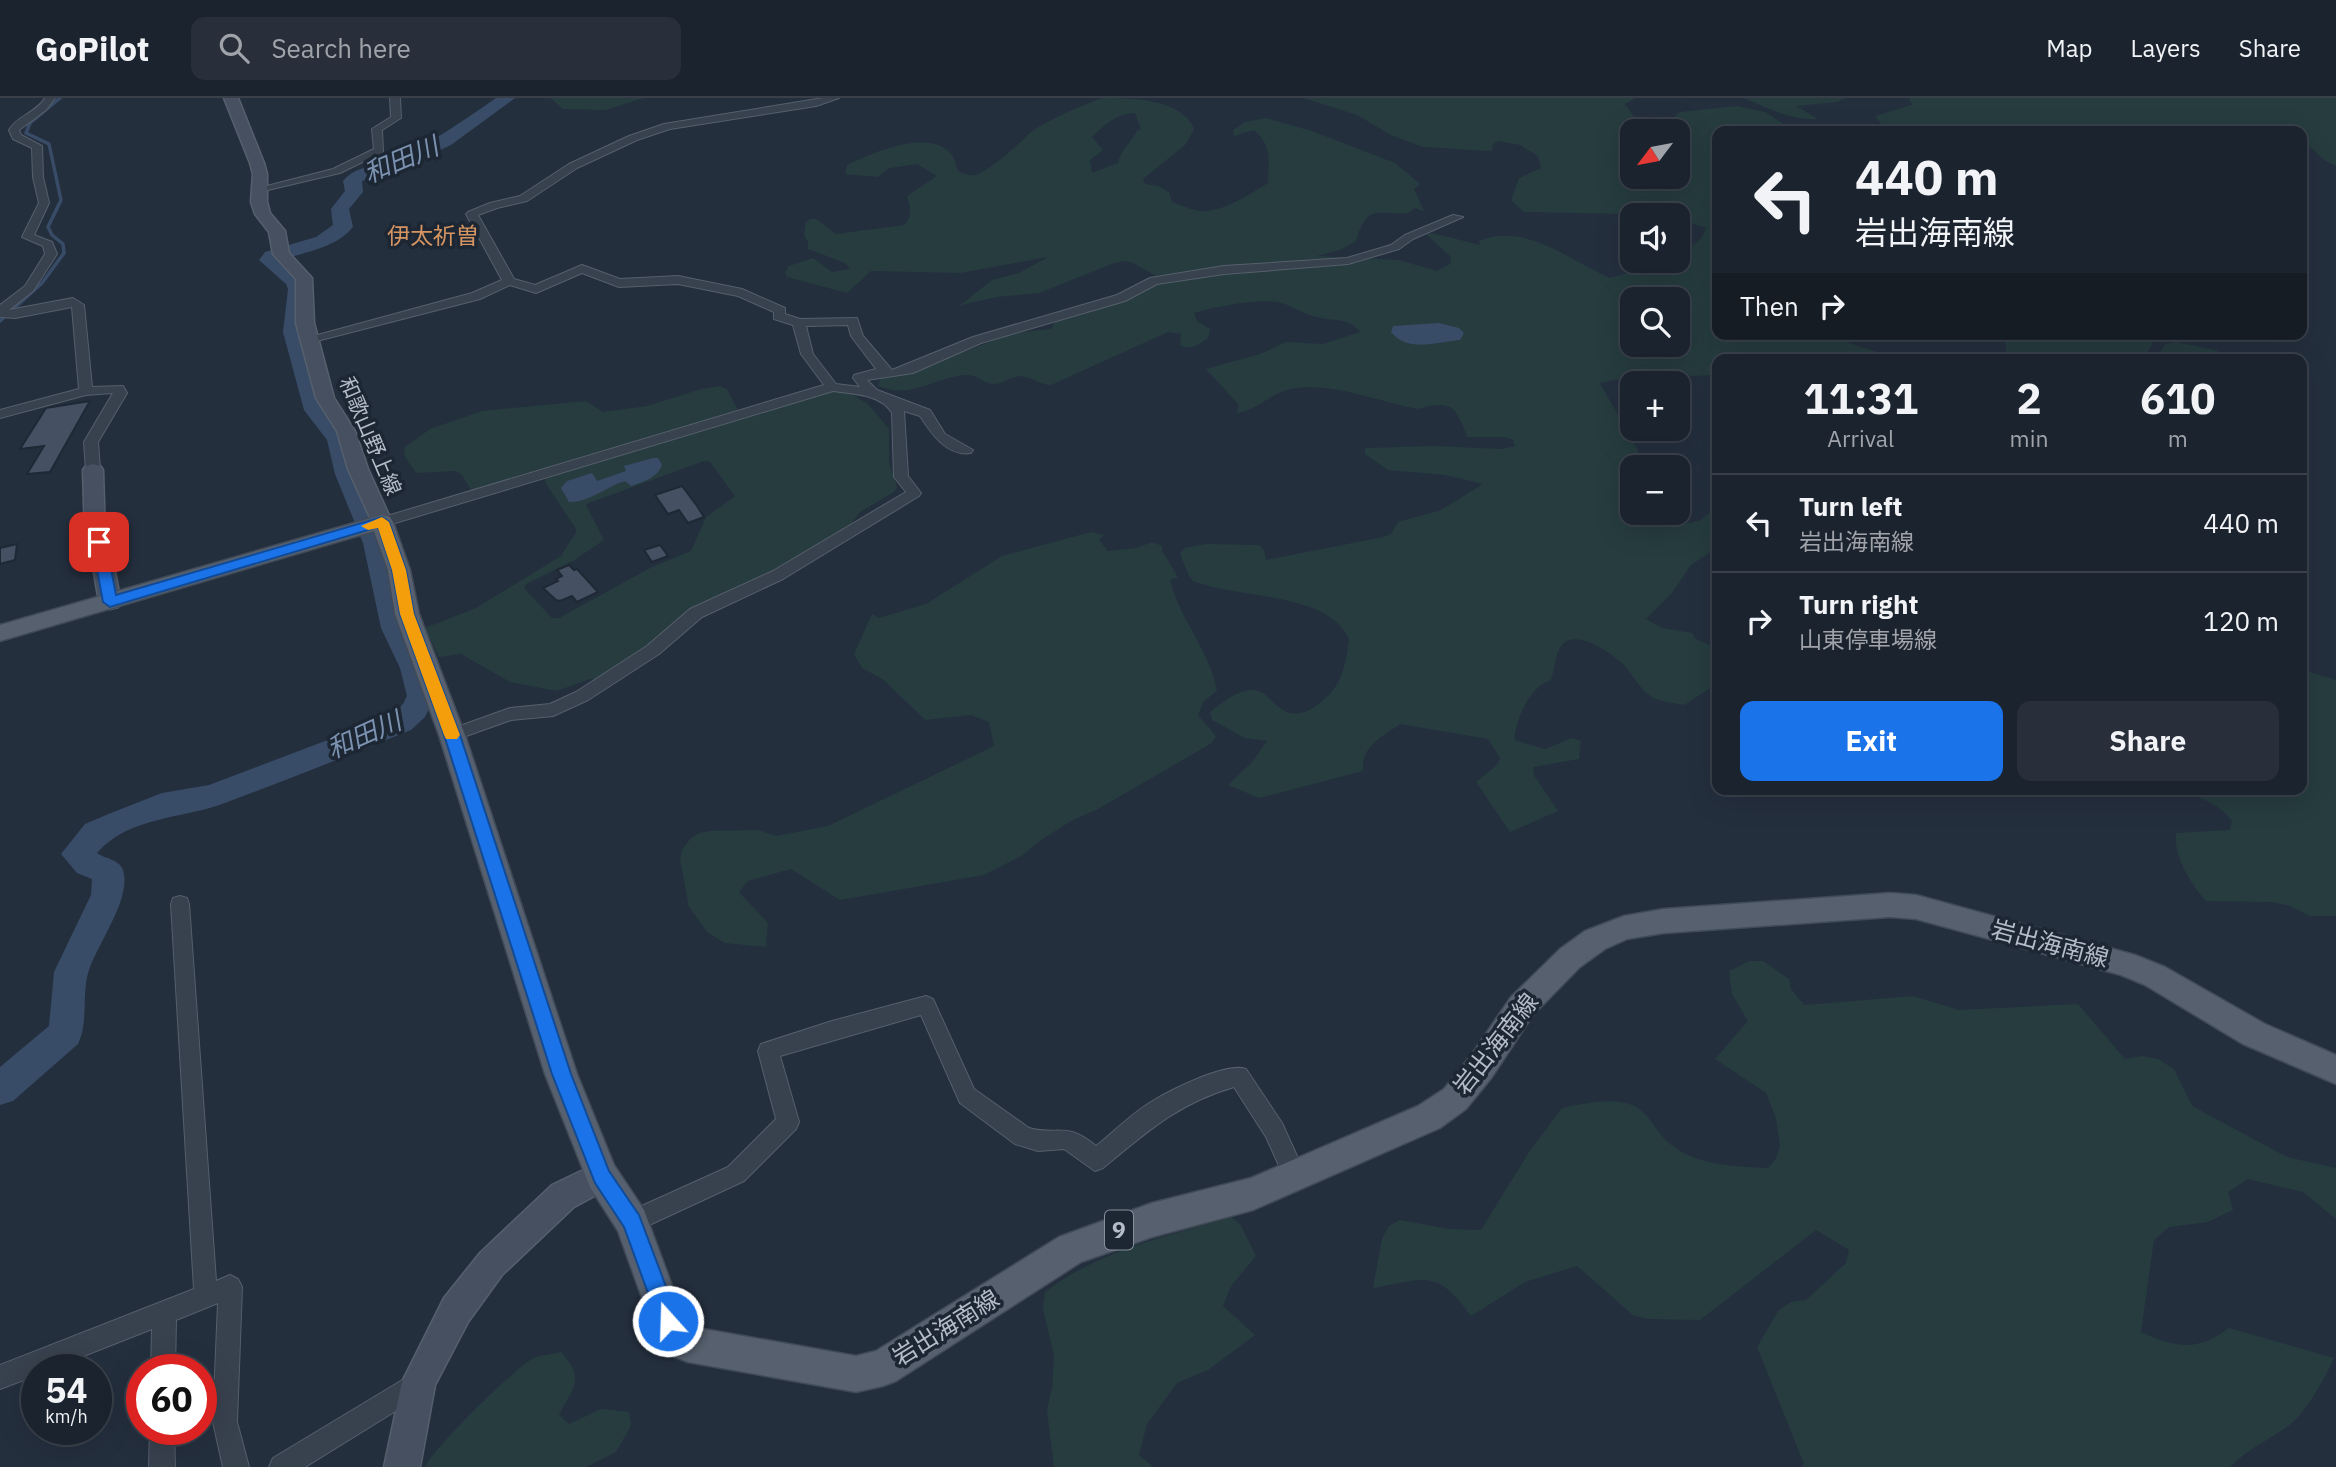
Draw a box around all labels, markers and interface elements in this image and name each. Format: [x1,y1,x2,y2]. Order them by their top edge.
search box [191,17,681,80]
text: GoPilot [35,27,149,70]
icon: search [215,29,253,67]
text: Search here [271,31,411,65]
text: Map [2046,32,2093,64]
text: Layers [2131,32,2201,64]
text: Share [2239,32,2301,64]
north arrow [1620,119,1690,189]
map controls [1620,119,1690,525]
water label: 和田川 [358,127,446,190]
text: 440 m [1855,145,1999,208]
icon: left [1740,154,1831,245]
button: sound [1620,203,1690,273]
text: 岩出海南線 [1855,211,2015,253]
district label: 伊太祈曽 [387,220,479,250]
button: search [1620,287,1690,357]
icon: right [1813,287,1851,325]
text: Then [1740,289,1799,323]
button: + [1620,371,1690,441]
text: 11:31 [1803,371,1918,426]
text: 2 [2016,371,2042,426]
text: 610 [2140,371,2216,426]
street label: 和歌山野上線 [333,372,408,499]
text: Arrival [1827,423,1894,453]
text: min [2010,423,2048,453]
text: m [2168,423,2188,453]
button: − [1620,455,1690,525]
text: Turn left [1799,489,1902,523]
icon: left [1740,504,1778,542]
text: 440 m [2203,506,2279,540]
pin [69,512,129,572]
icon: arrive [80,523,118,561]
text: 岩出海南線 [1799,526,1914,556]
text: Turn right [1799,587,1918,621]
icon: right [1740,602,1778,640]
text: 120 m [2203,604,2279,638]
text: 山東停車場線 [1799,624,1937,654]
water label: 和田川 [321,701,409,765]
button: Exit [1740,701,2003,781]
button: Share [2017,701,2279,781]
street label: 岩出海南線 [1988,912,2112,974]
street label: 岩出海南線 [1446,986,1545,1101]
road number: 9 [1105,1210,1133,1250]
street label: 岩出海南線 [886,1282,1005,1373]
position arrow [631,1284,705,1358]
speed limit sign: 60 [126,1354,217,1445]
text: 54 [45,1367,88,1413]
text: km/h [45,1405,88,1428]

